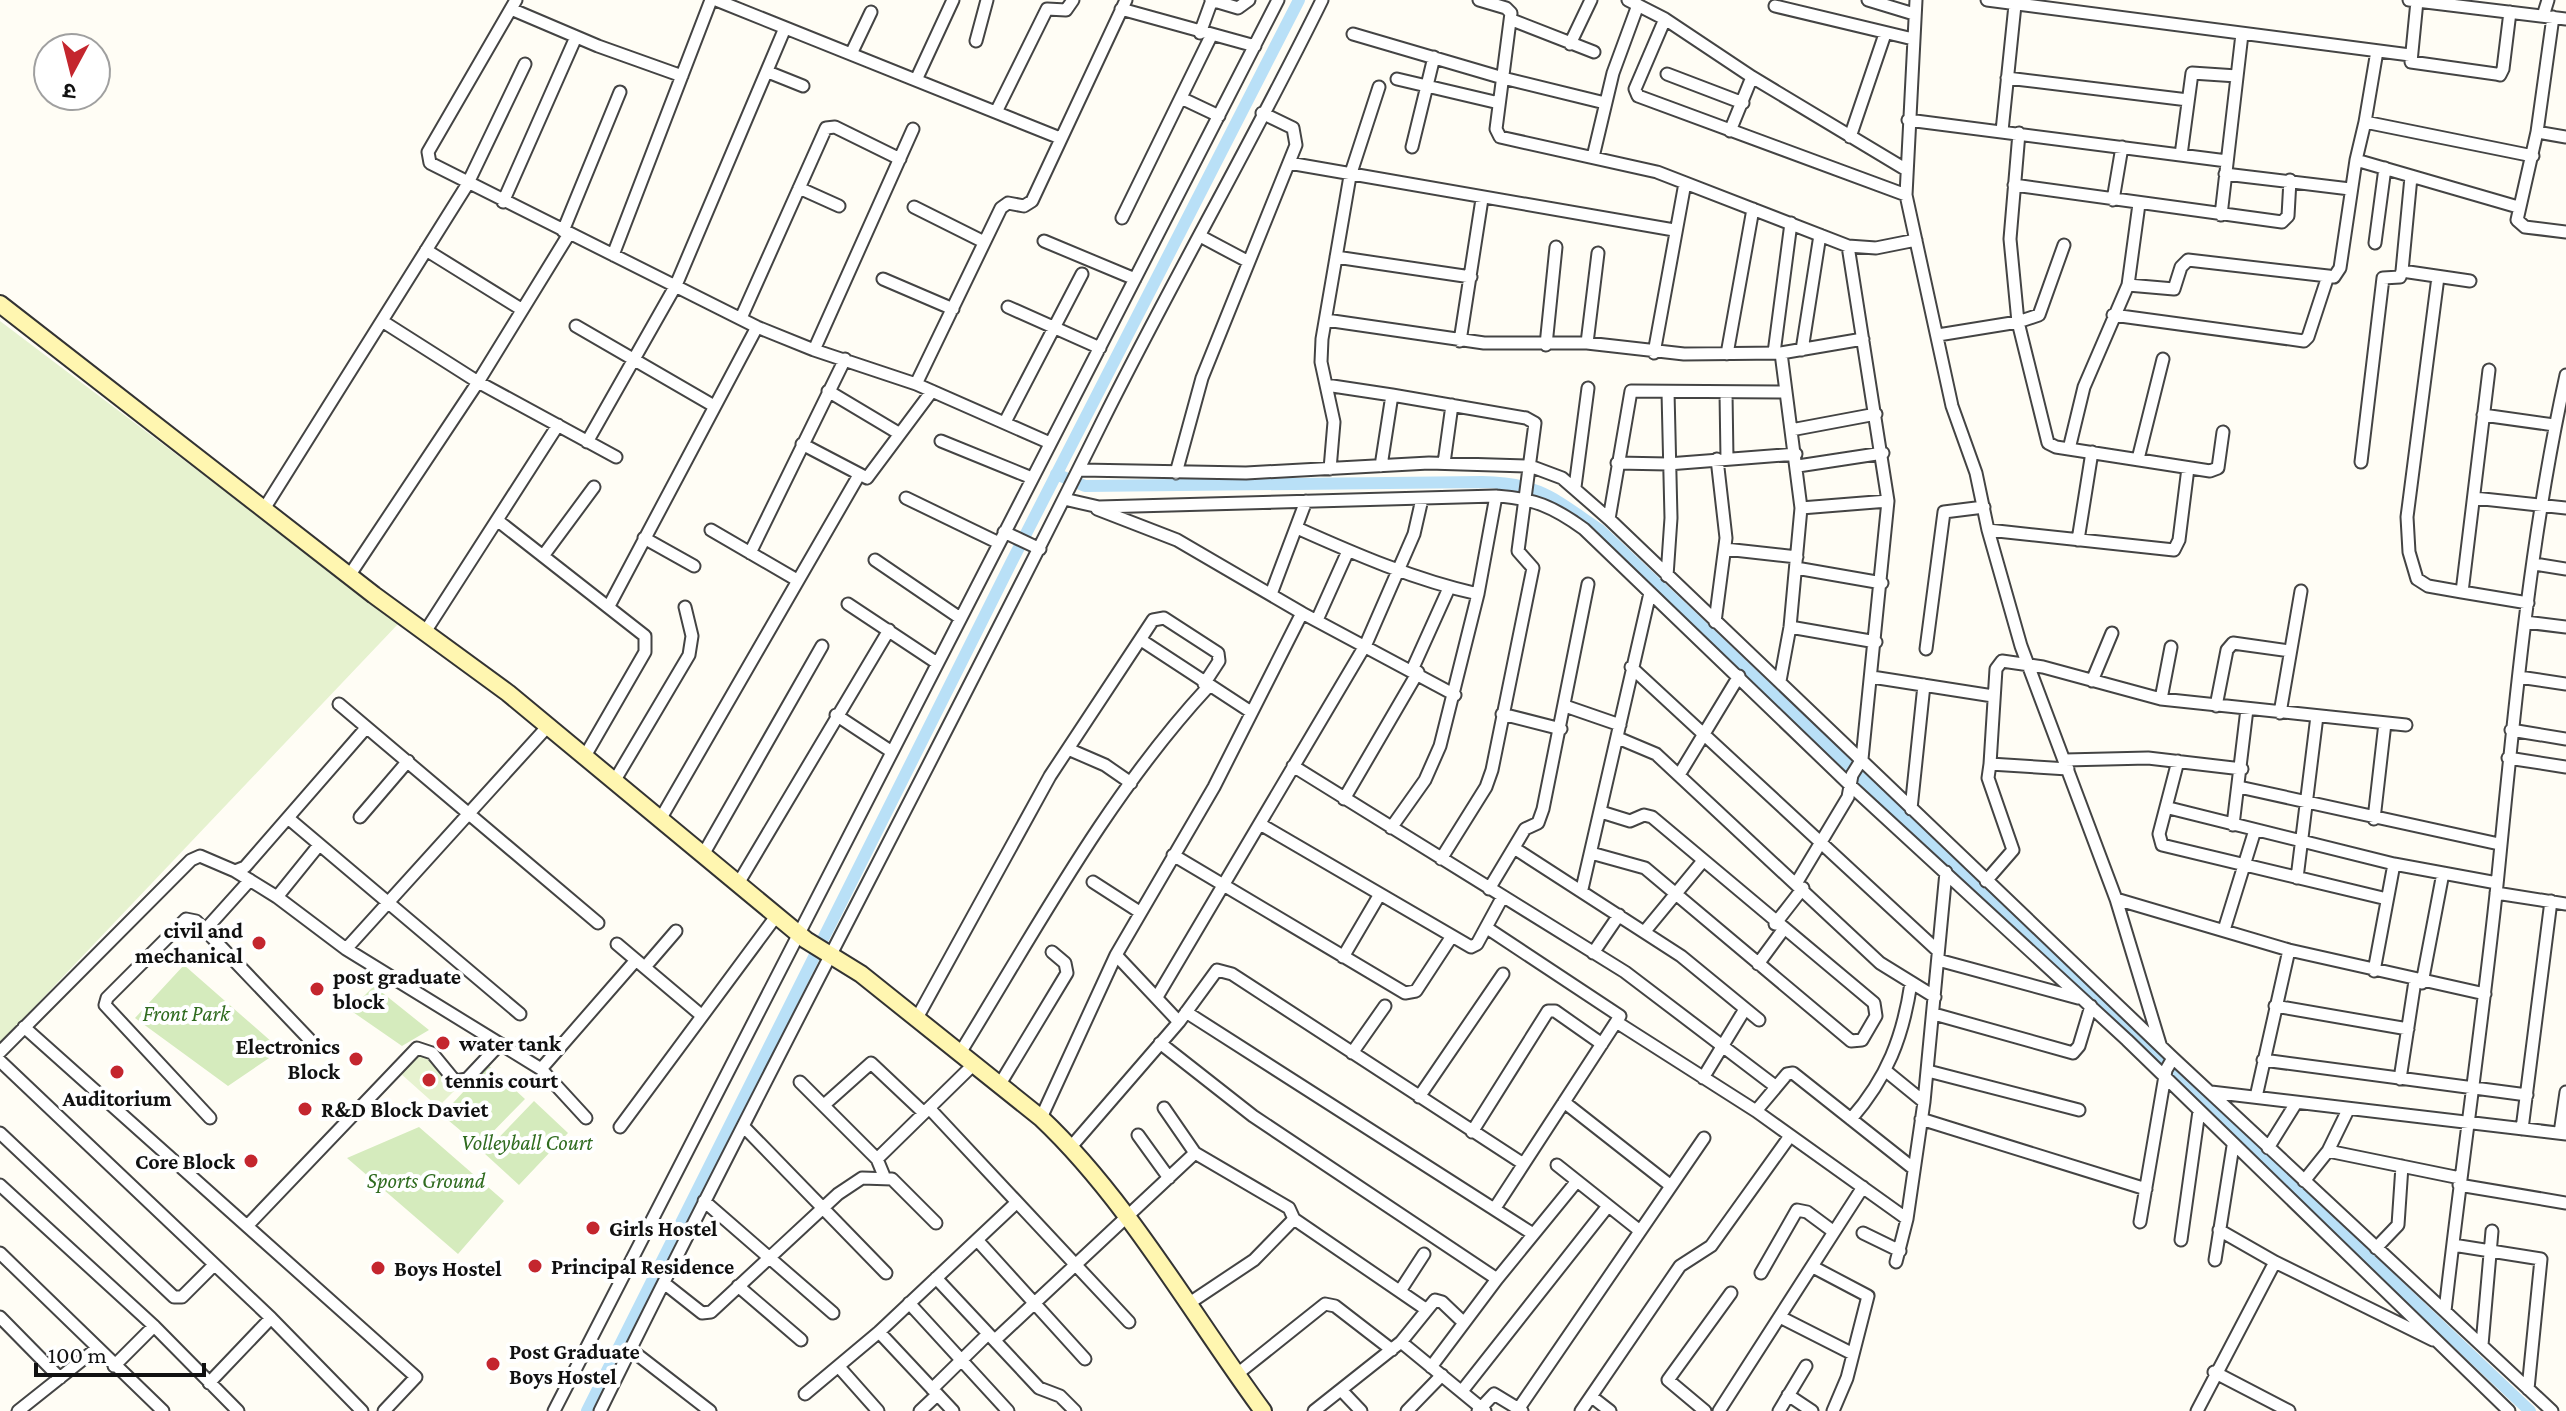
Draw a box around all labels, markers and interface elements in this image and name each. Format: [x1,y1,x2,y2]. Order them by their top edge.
north arrow [32,32,112,112]
text: उ [61,78,78,105]
place label: civil and mechanical [135,918,244,968]
marker: civil and mechanical [250,934,268,952]
place label: post graduate block [332,964,461,1014]
marker: post graduate block [308,980,326,998]
park label: Front Park [142,1001,231,1026]
place label: water tank [458,1031,562,1056]
place label: Electronics Block [236,1034,341,1084]
marker: water tank [434,1034,452,1052]
marker: Electronics Block [347,1050,365,1068]
marker: Auditorium [108,1063,126,1081]
place label: tennis court [445,1068,559,1093]
marker: tennis court [420,1071,438,1089]
place label: Auditorium [61,1086,172,1111]
place label: R&D Block Daviet [321,1097,489,1122]
marker: R&D Block Daviet [296,1100,314,1118]
park label: Volleyball Court [461,1130,593,1155]
place label: Core Block [135,1149,236,1174]
marker: Core Block [242,1152,260,1170]
park label: Sports Ground [367,1168,486,1193]
place label: Girls Hostel [609,1216,718,1241]
marker: Girls Hostel [584,1219,602,1237]
place label: Principal Residence [551,1254,734,1279]
place label: Boys Hostel [394,1256,502,1281]
marker: Principal Residence [526,1257,544,1275]
marker: Boys Hostel [369,1259,387,1277]
scale bar [36,1327,204,1377]
place label: Post Graduate Boys Hostel [509,1339,640,1389]
text: 100 m [48,1341,107,1368]
marker: Post Graduate Boys Hostel [484,1355,502,1373]

